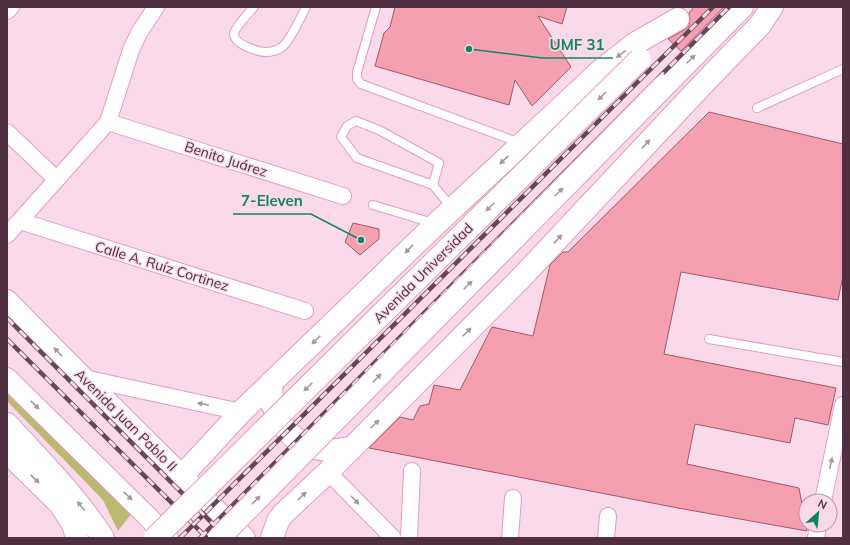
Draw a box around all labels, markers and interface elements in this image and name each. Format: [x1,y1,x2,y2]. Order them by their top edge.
callout: UMF 31 [542,31,613,58]
text: UMF 31 [550,35,604,54]
one-way arrow [615,50,626,58]
one-way arrow [686,54,696,64]
one-way arrow [597,91,607,101]
street label: Benito Juárez [182,137,270,181]
one-way arrow [642,139,651,149]
one-way arrow [499,155,509,165]
callout: 7-Eleven [233,187,311,214]
one-way arrow [554,187,564,197]
text: 7-Eleven [241,191,303,210]
one-way arrow [485,202,495,212]
street label: Avenida Universidad [369,219,477,327]
one-way arrow [553,234,562,244]
street label: Calle A. Ruíz Cortinez [93,237,231,295]
one-way arrow [404,245,414,254]
one-way arrow [463,280,473,290]
one-way arrow [462,327,472,337]
one-way arrow [311,335,321,344]
one-way arrow [53,347,63,357]
street label: Avenida Juan Pablo II [71,365,181,475]
one-way arrow [372,373,381,383]
one-way arrow [303,382,313,392]
one-way arrow [197,400,209,406]
one-way arrow [30,401,40,410]
one-way arrow [370,419,380,429]
one-way arrow [829,457,835,469]
one-way arrow [30,474,40,484]
one-way arrow [297,491,307,501]
one-way arrow [123,492,133,501]
north arrow [798,493,838,533]
one-way arrow [251,495,261,505]
one-way arrow [350,495,360,505]
text: N [816,496,829,512]
one-way arrow [76,501,85,512]

